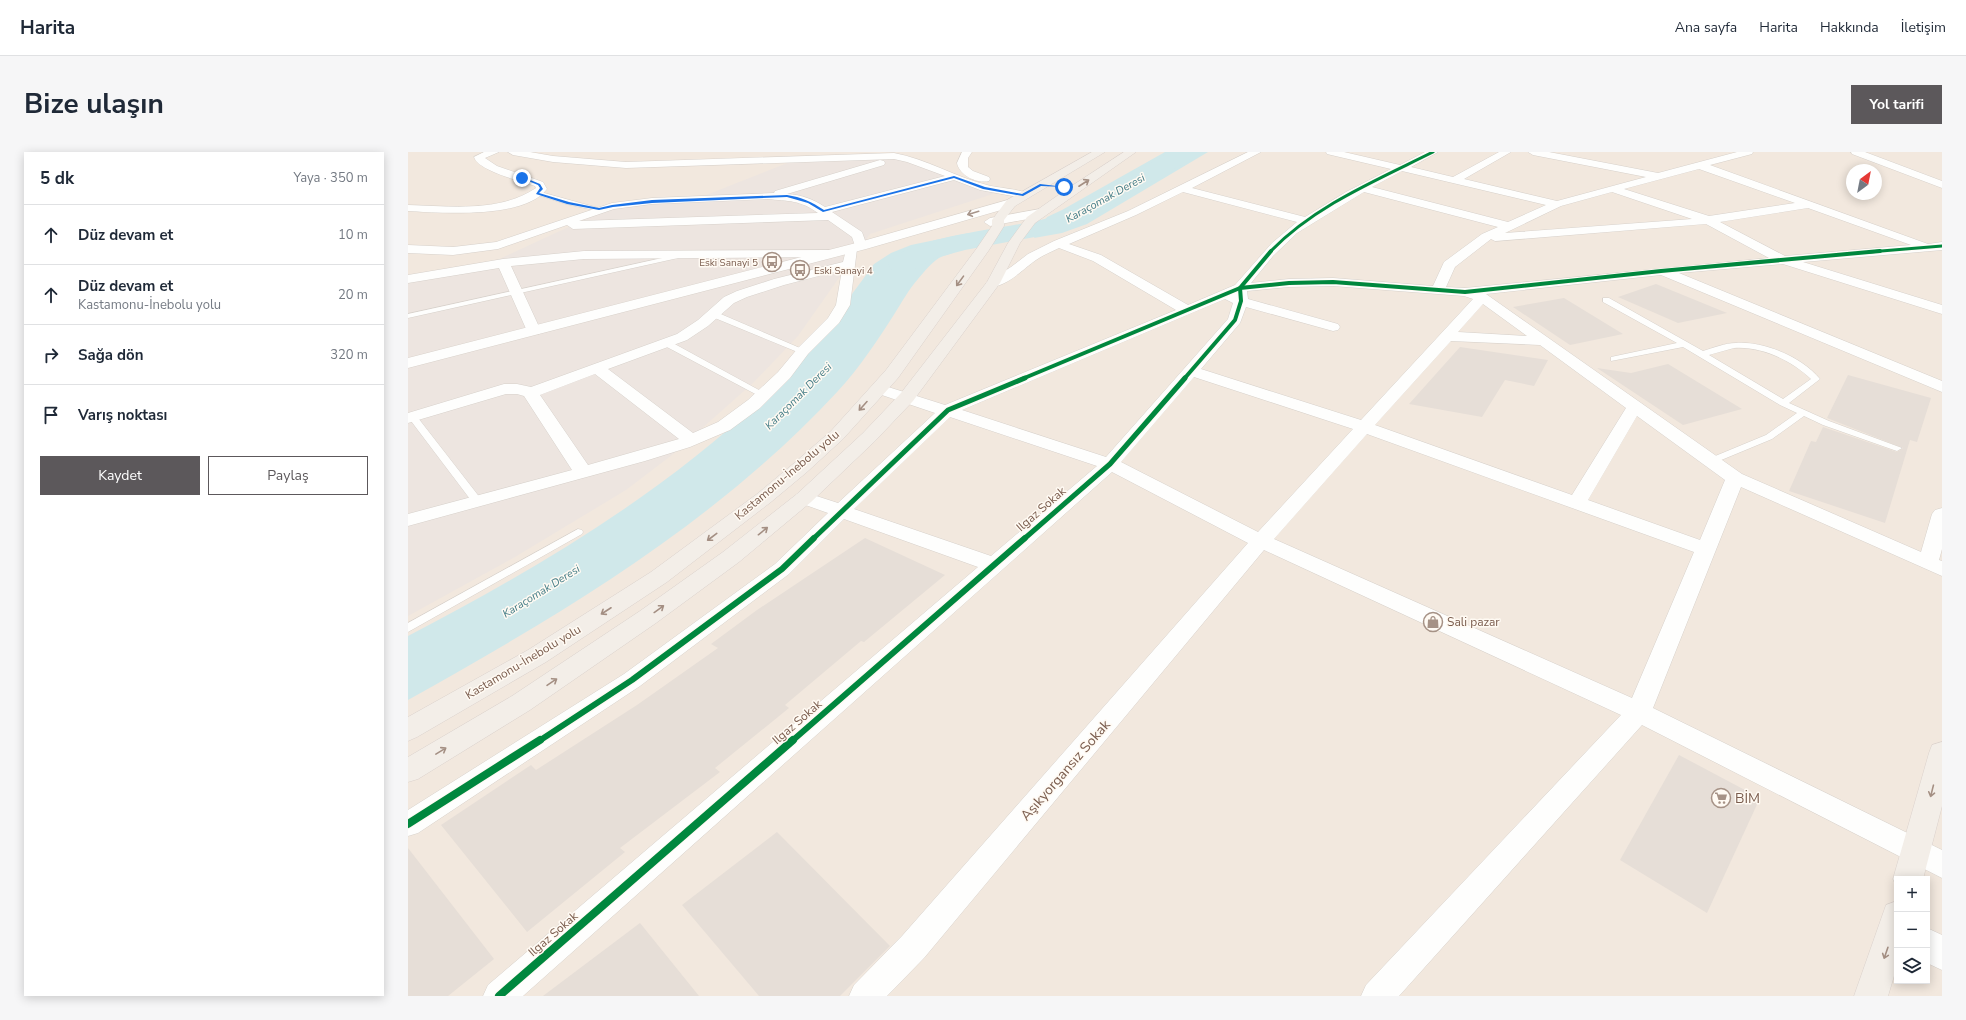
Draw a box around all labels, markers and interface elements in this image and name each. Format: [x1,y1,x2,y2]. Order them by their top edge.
text: Harita [20,15,75,41]
text: Ana sayfa [1675,18,1737,37]
text: Harita [1759,18,1798,37]
text: Hakkında [1820,18,1879,37]
text: İletişim [1901,18,1946,37]
text: Bize ulaşın [24,85,164,123]
button: Yol tarifi [1851,85,1942,124]
north arrow [1846,164,1882,200]
text: 5 dk [40,167,74,190]
text: Yaya · 350 m [293,169,368,187]
route end [513,169,531,187]
water label: Karaçomak Deresi [1063,170,1148,226]
route start [1055,178,1073,196]
one-way arrow [1078,179,1089,187]
one-way arrow [967,210,980,217]
icon: ahead [40,224,62,246]
text: Düz devam et [78,225,173,245]
text: 10 m [338,226,368,244]
bus stop icon: Eski Sanayi 5 [761,251,783,273]
place label: Eski Sanayi 5 [699,256,758,270]
bus stop icon: Eski Sanayi 4 [789,259,811,281]
place label: Eski Sanayi 4 [814,264,873,278]
one-way arrow [955,275,964,286]
text: Düz devam et [78,276,173,296]
icon: ahead [40,284,62,306]
text: 20 m [338,286,368,304]
text: Kastamonu-İnebolu yolu [78,296,221,314]
icon: right [40,344,62,366]
text: Sağa dön [78,345,143,365]
text: 320 m [330,346,368,364]
water label: Karaçomak Deresi [762,359,835,433]
one-way arrow [858,401,868,411]
icon: arrive [40,404,62,426]
text: Varış noktası [78,405,167,425]
street label: Kastamonu-İnebolu yolu [731,426,843,524]
button: Kaydet [40,456,200,495]
button: Paylaş [208,456,368,495]
street label: Ilgaz Sokak [1013,482,1070,535]
one-way arrow [758,527,769,535]
one-way arrow [707,532,718,541]
water label: Karaçomak Deresi [500,561,583,621]
one-way arrow [653,605,664,613]
one-way arrow [601,607,612,615]
shop icon: Sali pazar [1422,611,1444,633]
place label: Sali pazar [1447,614,1500,630]
street label: Kastamonu-İnebolu yolu [462,621,584,703]
one-way arrow [546,678,557,686]
street label: Ilgaz Sokak [769,695,826,748]
street label: Aşıkyorgansız Sokak [1016,715,1115,825]
one-way arrow [435,747,446,755]
one-way arrow [1928,784,1936,797]
supermarket icon: BİM [1710,787,1732,809]
place label: BİM [1735,789,1760,808]
map controls [1894,876,1930,984]
button: + [1894,876,1930,912]
street label: Ilgaz Sokak [525,907,582,960]
button: − [1894,912,1930,948]
one-way arrow [1881,947,1889,959]
button: layers [1894,948,1930,984]

